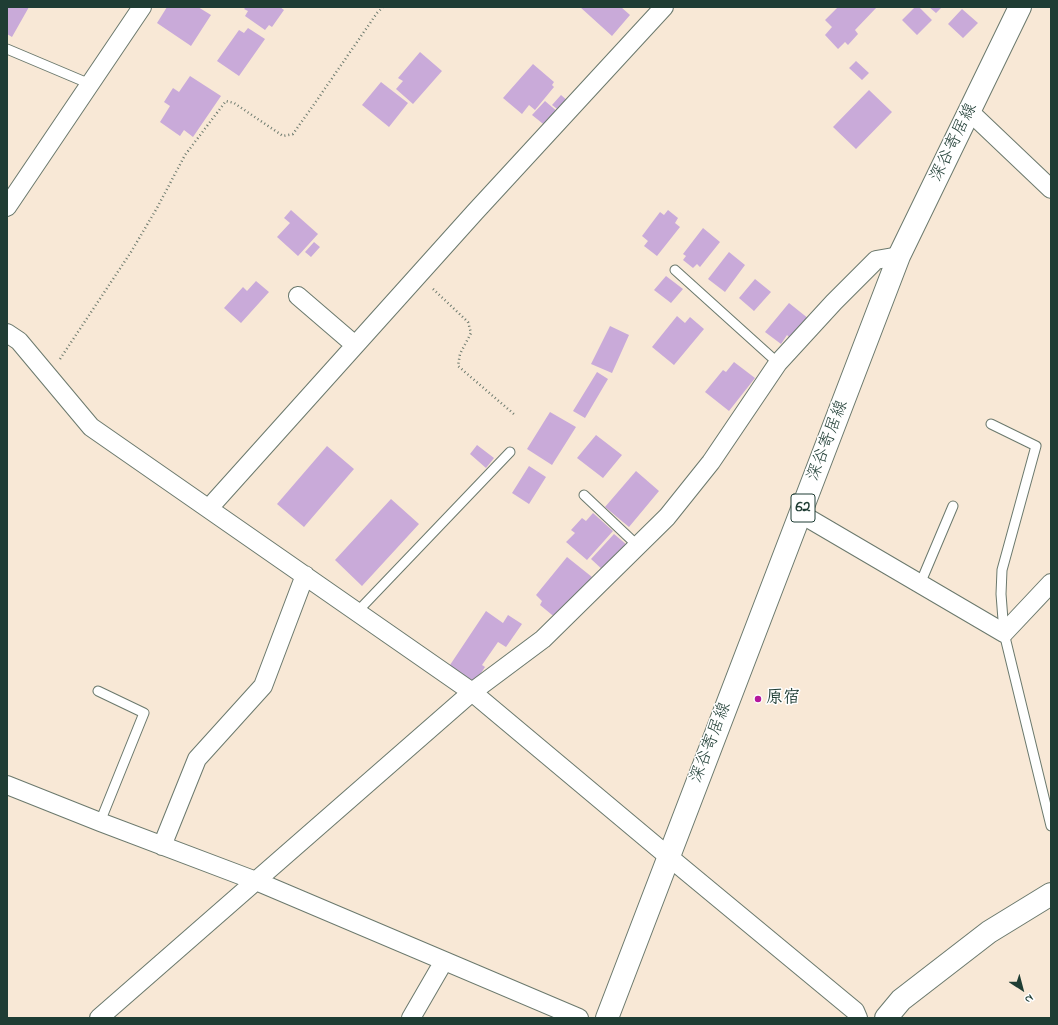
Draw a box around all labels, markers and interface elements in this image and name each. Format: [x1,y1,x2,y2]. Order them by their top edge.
street label: 深谷寄居線 [927,100,983,186]
street label: 深谷寄居線 [804,398,854,484]
road number: 62 [791,494,815,522]
place label: 原宿 [766,689,800,709]
marker: 原宿 [753,694,763,704]
street label: 深谷寄居線 [687,700,737,786]
north arrow [1002,969,1042,1009]
text: N [1021,990,1037,1007]

